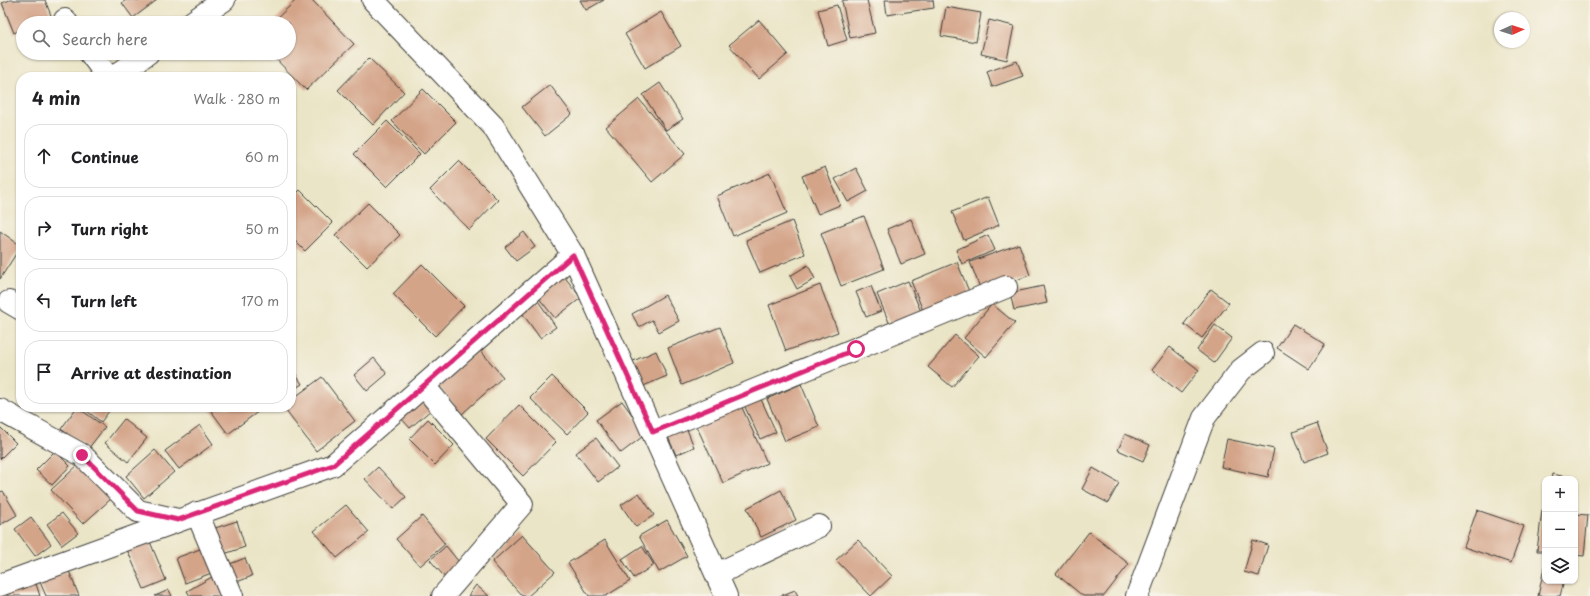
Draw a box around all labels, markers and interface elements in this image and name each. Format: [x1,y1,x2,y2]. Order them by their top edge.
north arrow [1494,12,1530,48]
search box [16,16,296,60]
icon: search [30,27,52,49]
text: Search here [62,27,148,50]
text: 4 min [32,85,80,111]
text: Walk · 280 m [193,89,280,108]
icon: ahead [33,145,55,167]
text: Continue [71,145,139,168]
text: 60 m [245,147,279,166]
icon: right [33,217,55,239]
text: Turn right [71,217,148,240]
text: 50 m [245,219,279,238]
icon: left [33,289,55,311]
text: Turn left [71,289,137,312]
text: 170 m [241,291,279,310]
route start [847,340,865,358]
icon: arrive [33,361,55,383]
text: Arrive at destination [71,361,232,384]
route end [73,446,91,464]
map controls [1542,476,1578,584]
button: + [1542,476,1578,512]
button: − [1542,512,1578,548]
button: layers [1542,548,1578,584]

